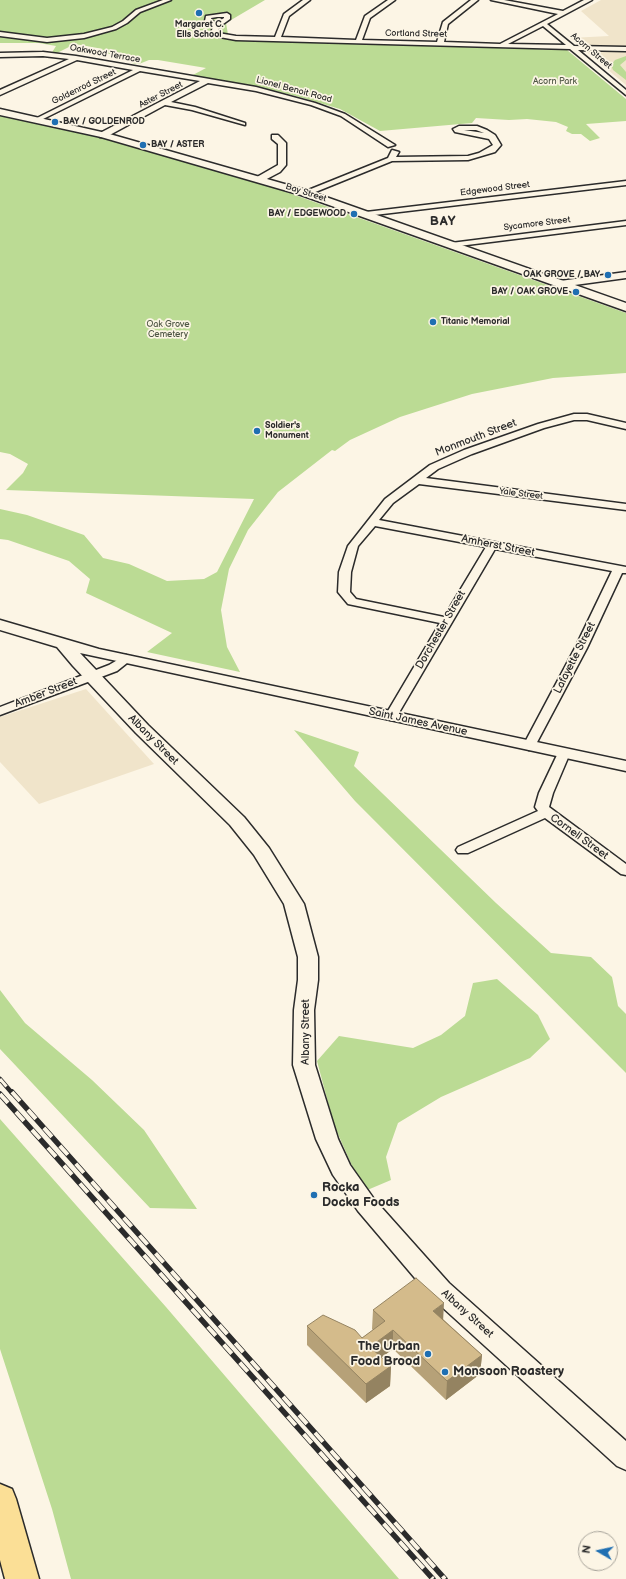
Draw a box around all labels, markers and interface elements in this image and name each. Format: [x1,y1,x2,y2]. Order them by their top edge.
marker: Margaret C. Ells School [194,8,204,18]
place label: Margaret C. Ells School [175,20,223,41]
street label: Cortland Street [385,28,447,40]
street label: Acorn Street [568,31,614,71]
street label: Oakwood Terrace [69,42,141,66]
street label: Goldenrod Street [50,67,118,107]
street label: Lionel Benoit Road [255,75,333,105]
park label: Acorn Park [533,77,577,87]
street label: Aster Street [137,79,185,111]
marker: BAY / GOLDENROD [50,117,60,127]
place label: BAY / GOLDENROD [63,117,145,127]
marker: BAY / ASTER [138,140,148,150]
place label: BAY / ASTER [151,140,204,150]
street label: Edgewood Street [460,179,530,199]
street label: Bay Street [284,181,328,205]
place label: BAY / EDGEWOOD [268,209,346,219]
marker: BAY / EDGEWOOD [349,209,359,219]
district label: BAY [430,214,456,230]
street label: Sycamore Street [503,215,571,233]
place label: OAK GROVE / BAY [523,270,600,280]
marker: OAK GROVE / BAY [603,270,613,280]
place label: BAY / OAK GROVE [491,287,568,297]
marker: BAY / OAK GROVE [571,287,581,297]
marker: Titanic Memorial [428,317,438,327]
place label: Titanic Memorial [441,317,510,327]
park label: Oak Grove Cemetery [146,320,190,341]
street label: Monmouth Street [434,416,518,460]
place label: Soldier's Monument [265,421,309,442]
marker: Soldier's Monument [252,426,262,436]
street label: Yale Street [499,486,543,502]
street label: Amherst Street [460,532,536,560]
street label: Dorchester Street [413,588,469,672]
street label: Lafayette Street [551,620,599,696]
street label: Amber Street [13,675,79,711]
street label: Saint James Avenue [367,705,469,739]
street label: Albany Street [125,712,181,768]
street label: Cornell Street [547,811,611,863]
street label: Albany Street [299,999,313,1065]
place label: Rocka Docka Foods [322,1180,399,1211]
marker: Rocka Docka Foods [309,1190,319,1200]
street label: Albany Street [438,1287,496,1341]
place label: The Urban Food Brood [350,1339,420,1370]
marker: The Urban Food Brood [423,1349,433,1359]
place label: Monsoon Roastery [453,1364,564,1380]
marker: Monsoon Roastery [440,1367,450,1377]
north arrow [578,1531,618,1571]
text: N [580,1544,594,1554]

